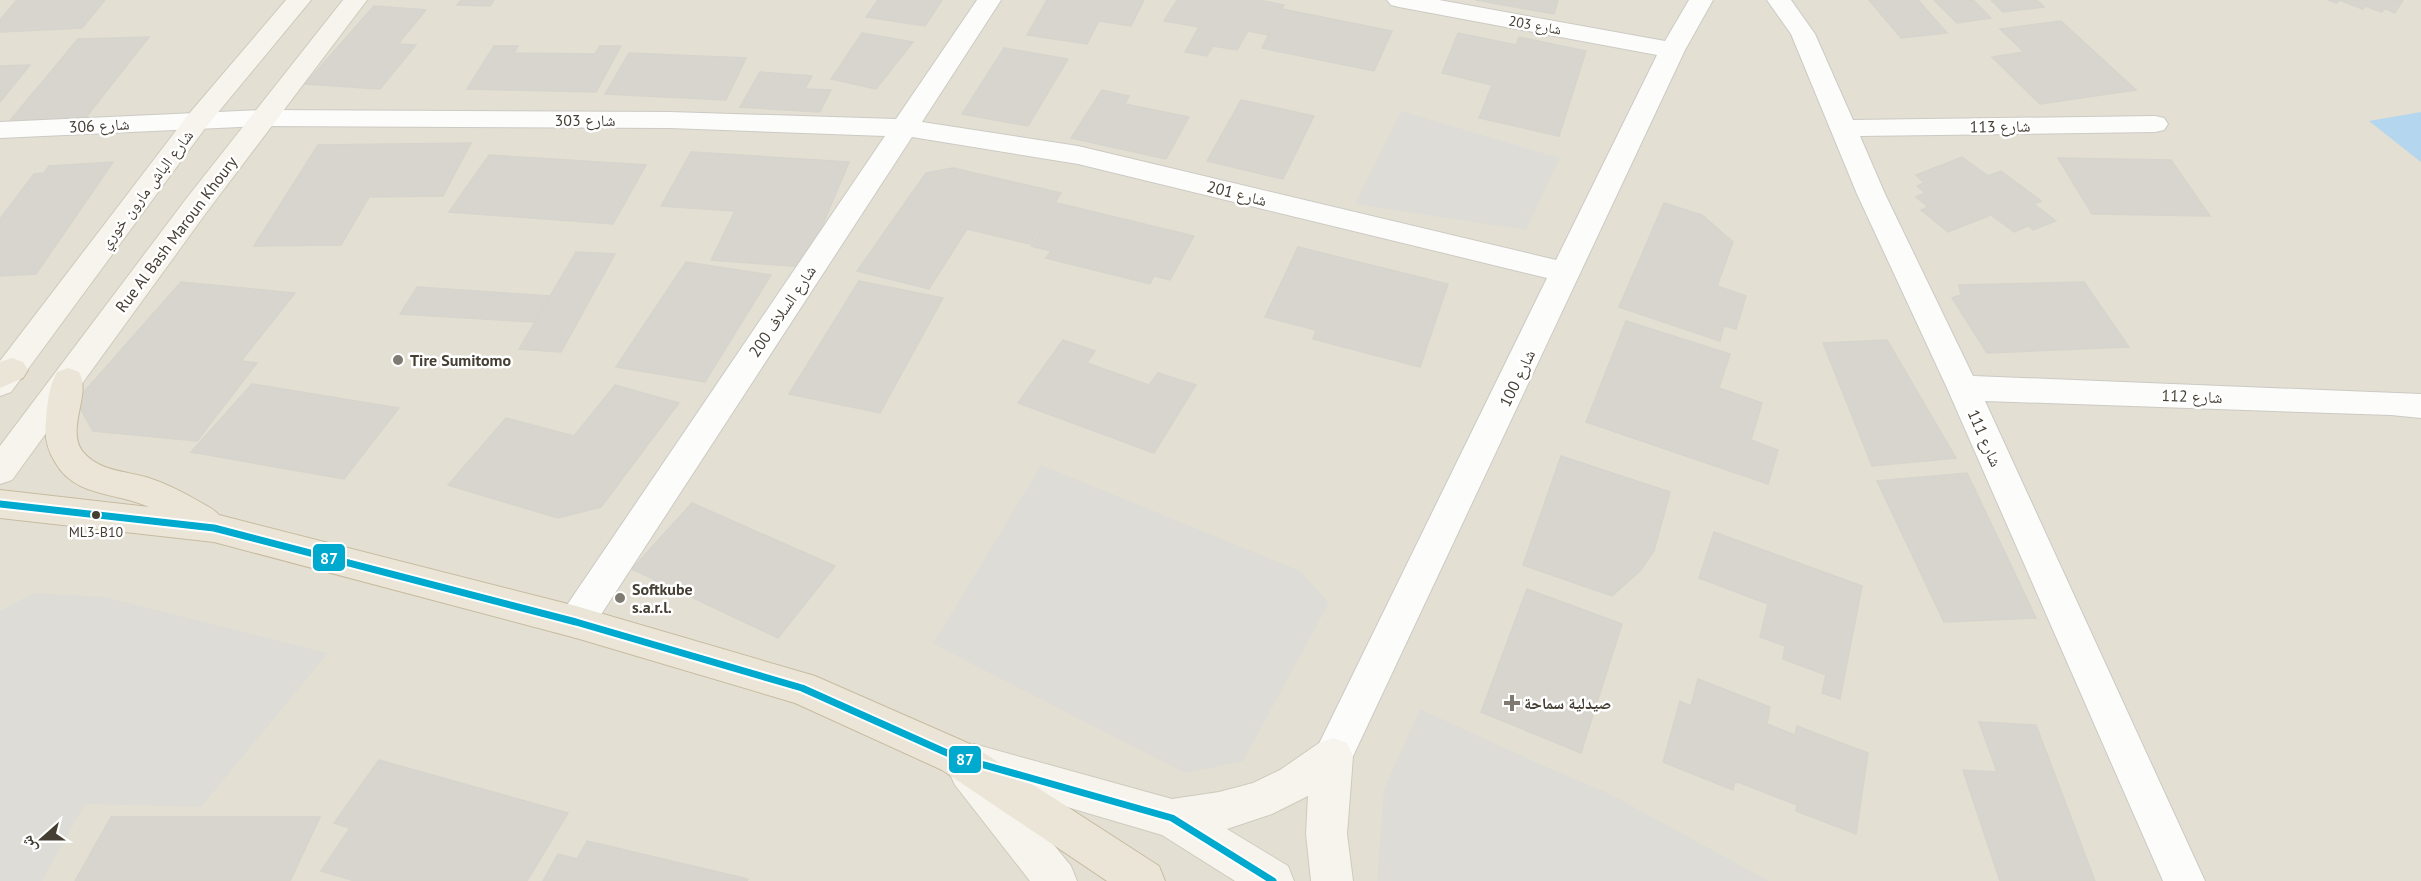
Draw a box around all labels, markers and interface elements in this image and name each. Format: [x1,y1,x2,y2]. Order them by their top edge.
street label: شارع 203 [1507,12,1563,39]
street label: شارع 303 [555,110,615,131]
street label: شارع 306 [68,113,130,138]
street label: شارع 113 [1969,115,2031,138]
street label: شارع الباش مارون خوري [95,126,200,254]
street label: Rue Al Bash Maroun Khoury [111,152,242,316]
street label: شارع 201 [1205,176,1269,211]
street label: 200 شارع السلاف [744,261,821,361]
street label: شارع 100 [1495,346,1540,410]
place label: Tire Sumitomo [410,350,511,370]
marker: Tire Sumitomo [391,353,405,367]
street label: شارع 112 [2161,385,2223,408]
street label: شارع 111 [1963,406,2007,470]
marker: ML3-B10 [90,509,102,521]
place label: ML3-B10 [69,523,124,541]
line badge: 87 [312,543,346,572]
text: 87 [320,548,338,568]
place label: Softkube s.a.r.l. [632,579,693,617]
marker: Softkube s.a.r.l. [613,591,627,605]
place label: صيدلية سماحة [1524,693,1611,713]
marker: صيدلية سماحة [1505,696,1519,710]
line badge: 87 [948,745,982,774]
text: 87 [956,749,974,769]
north arrow [12,809,72,869]
text: ش [16,833,40,856]

